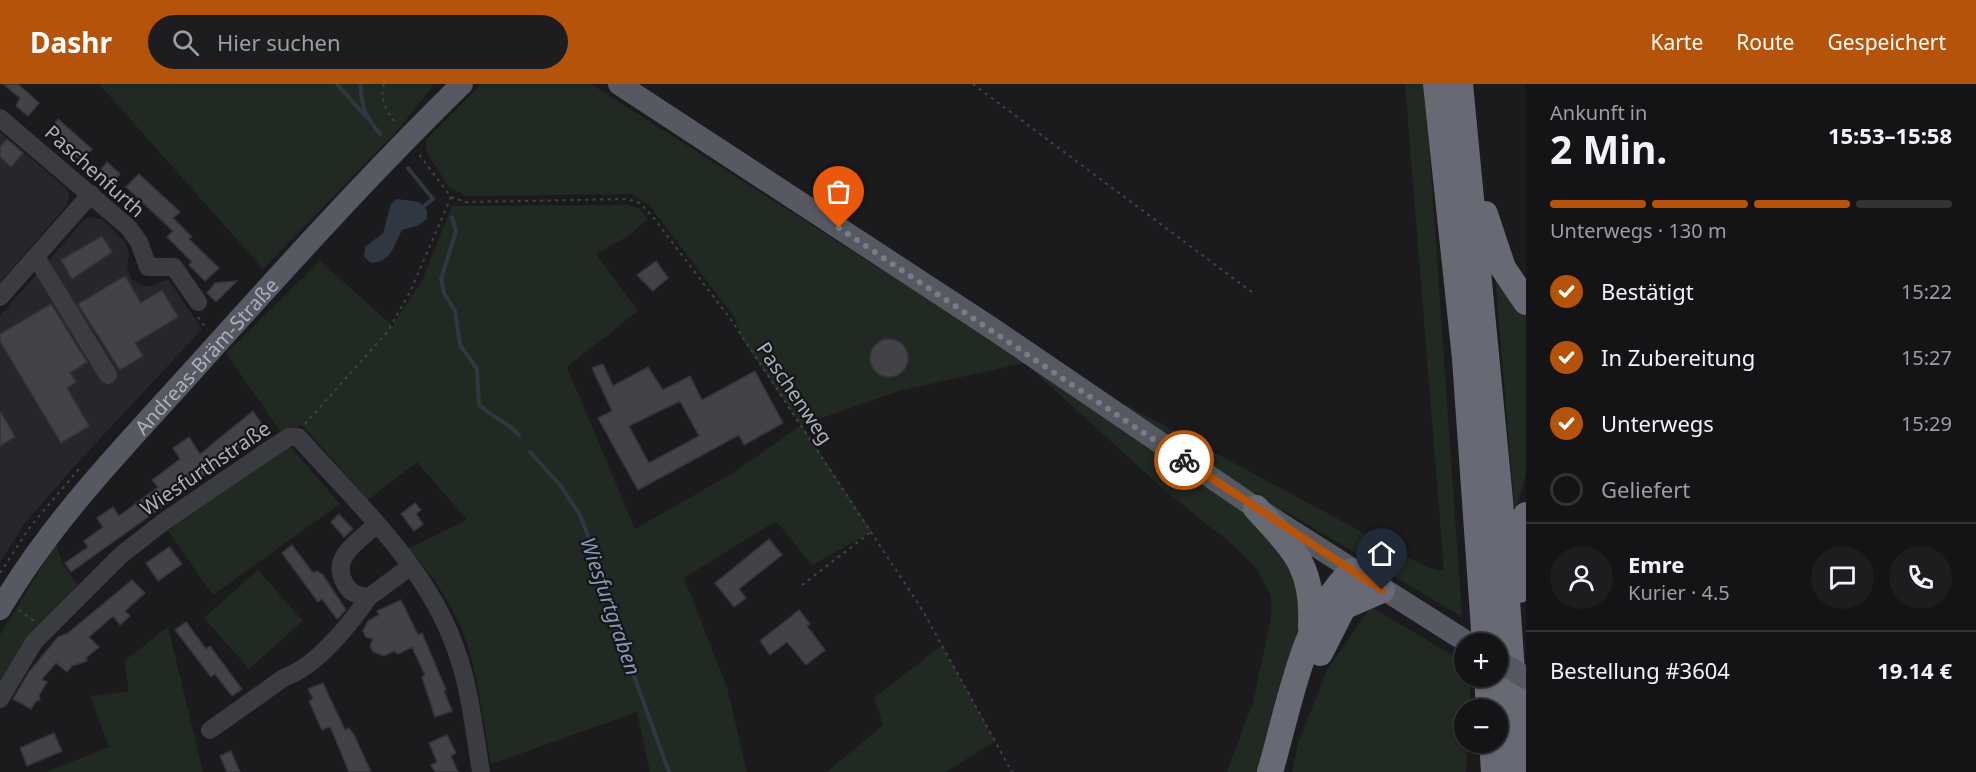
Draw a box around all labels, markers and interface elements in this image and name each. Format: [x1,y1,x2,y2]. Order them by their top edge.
search box [148,15,568,69]
text: Dashr [30,23,112,61]
icon: search [169,26,202,59]
text: Hier suchen [217,27,341,57]
text: Karte [1650,28,1703,56]
text: Route [1736,28,1794,56]
text: Gespeichert [1827,28,1946,56]
text: Ankunft in [1550,99,1647,126]
street label: Paschenfurth [39,119,151,223]
text: 15:53–15:58 [1828,120,1952,150]
text: 2 Min. [1550,122,1667,175]
pin [813,166,864,228]
icon: bag [822,175,855,208]
text: Unterwegs · 130 m [1550,217,1727,244]
street label: Andreas-Bräm-Straße [128,272,284,440]
icon: check [1550,275,1583,308]
text: Bestätigt [1601,276,1694,306]
text: 15:22 [1901,278,1952,305]
street label: Paschenweg [751,337,839,449]
icon: check [1550,341,1583,374]
text: In Zubereitung [1601,342,1755,372]
text: 15:27 [1901,344,1952,371]
icon: check [1550,407,1583,440]
text: Unterwegs [1601,408,1714,438]
text: 15:29 [1901,410,1952,437]
street label: Wiesfurthstraße [135,414,275,522]
courier [1154,430,1214,490]
icon: bike [1168,444,1201,477]
text: Geliefert [1601,474,1690,504]
pin [1356,528,1407,590]
water label: Wiesfurtgraben [574,533,648,679]
icon: home [1365,537,1398,570]
button: person [1550,546,1613,609]
button: chat [1811,546,1874,609]
button: phone [1889,546,1952,609]
text: Emre [1628,549,1684,579]
text: Kurier · 4.5 [1628,579,1730,606]
map controls [1454,633,1508,753]
button: + [1454,633,1508,687]
text: Bestellung #3604 [1550,655,1730,685]
text: 19.14 € [1877,655,1952,685]
button: − [1454,699,1508,753]

